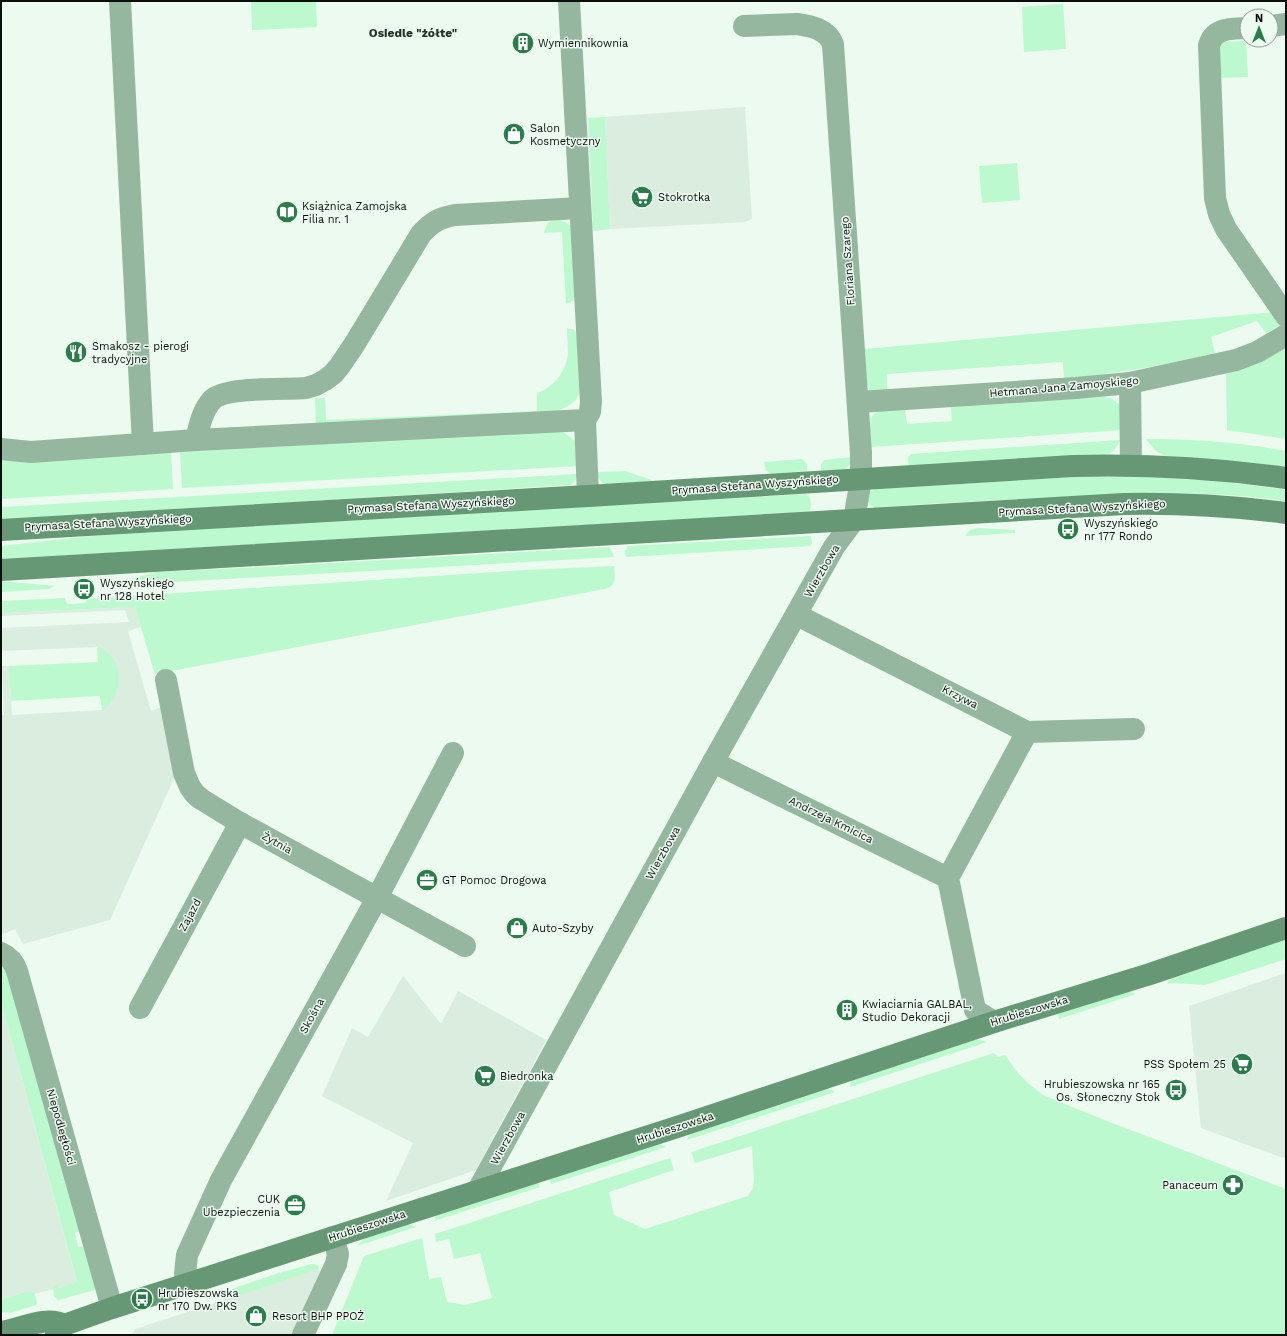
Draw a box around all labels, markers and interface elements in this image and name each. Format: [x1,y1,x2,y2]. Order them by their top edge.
north arrow [1239,8,1279,48]
text: N [1255,12,1263,25]
district label: Osiedle "żółte" [369,26,457,40]
building icon: Wymiennikownia [510,30,536,56]
place label: Wymiennikownia [538,37,628,50]
shop icon: Salon Kosmetyczny [501,121,527,147]
place label: Salon Kosmetyczny [530,122,601,148]
supermarket icon: Stokrotka [629,184,655,210]
place label: Stokrotka [658,191,710,204]
library icon: Książnica Zamojska Filia nr. 1 [274,199,300,225]
place label: Książnica Zamojska Filia nr. 1 [302,200,407,226]
street label: Floriana Szarego [838,216,858,306]
restaurant icon: Smakosz - pierogi tradycyjne [63,339,89,365]
place label: Smakosz - pierogi tradycyjne [92,340,189,366]
street label: Hetmana Jana Zamoyskiego [989,374,1139,400]
street label: Prymasa Stefana Wyszyńskiego [671,473,839,497]
street label: Prymasa Stefana Wyszyńskiego [347,494,515,516]
street label: Prymasa Stefana Wyszyńskiego [998,497,1166,519]
street label: Prymasa Stefana Wyszyńskiego [24,512,192,534]
bus stop icon: Wyszyńskiego nr 177 Rondo [1055,516,1081,542]
place label: Wyszyńskiego nr 177 Rondo [1084,517,1158,543]
street label: Wierzbowa [802,542,842,600]
bus stop icon: Wyszyńskiego nr 128 Hotel [71,576,97,602]
place label: Wyszyńskiego nr 128 Hotel [100,577,174,603]
street label: Krzywa [940,682,980,712]
street label: Andrzeja Kmicica [787,794,875,846]
street label: Wierzbowa [643,824,683,882]
street label: Żytnia [260,829,295,857]
office icon: GT Pomoc Drogowa [414,867,440,893]
place label: GT Pomoc Drogowa [442,874,547,887]
street label: Zajazd [176,896,204,934]
shop icon: Auto-Szyby [504,915,530,941]
place label: Auto-Szyby [532,922,594,935]
street label: Hrubieszowska [989,993,1069,1029]
street label: Skośna [297,996,327,1036]
building icon: Kwiaciarnia GALBAL, Studio Dekoracji [834,997,860,1023]
place label: Kwiaciarnia GALBAL, Studio Dekoracji [862,998,972,1024]
supermarket icon: PSS Społem 25 [1229,1051,1255,1077]
place label: PSS Społem 25 [1143,1058,1226,1071]
supermarket icon: Biedronka [472,1063,498,1089]
place label: Biedronka [500,1070,553,1083]
bus stop icon: Hrubieszowska nr 165 Os. Słoneczny Stok [1163,1077,1189,1103]
place label: Hrubieszowska nr 165 Os. Słoneczny Stok [1044,1078,1160,1104]
street label: Niepodległości [44,1087,78,1167]
street label: Wierzbowa [488,1109,528,1167]
street label: Hrubieszowska [635,1109,715,1147]
pharmacy icon: Panaceum [1220,1172,1246,1198]
place label: Panaceum [1162,1179,1218,1192]
office icon: CUK Ubezpieczenia [282,1192,308,1218]
place label: CUK Ubezpieczenia [203,1193,280,1219]
street label: Hrubieszowska [327,1207,407,1245]
bus stop icon: Hrubieszowska nr 170 Dw. PKS [129,1286,155,1312]
place label: Hrubieszowska nr 170 Dw. PKS [158,1287,239,1313]
shop icon: Resort BHP PPOŻ [243,1303,269,1329]
place label: Resort BHP PPOŻ [272,1309,364,1323]

